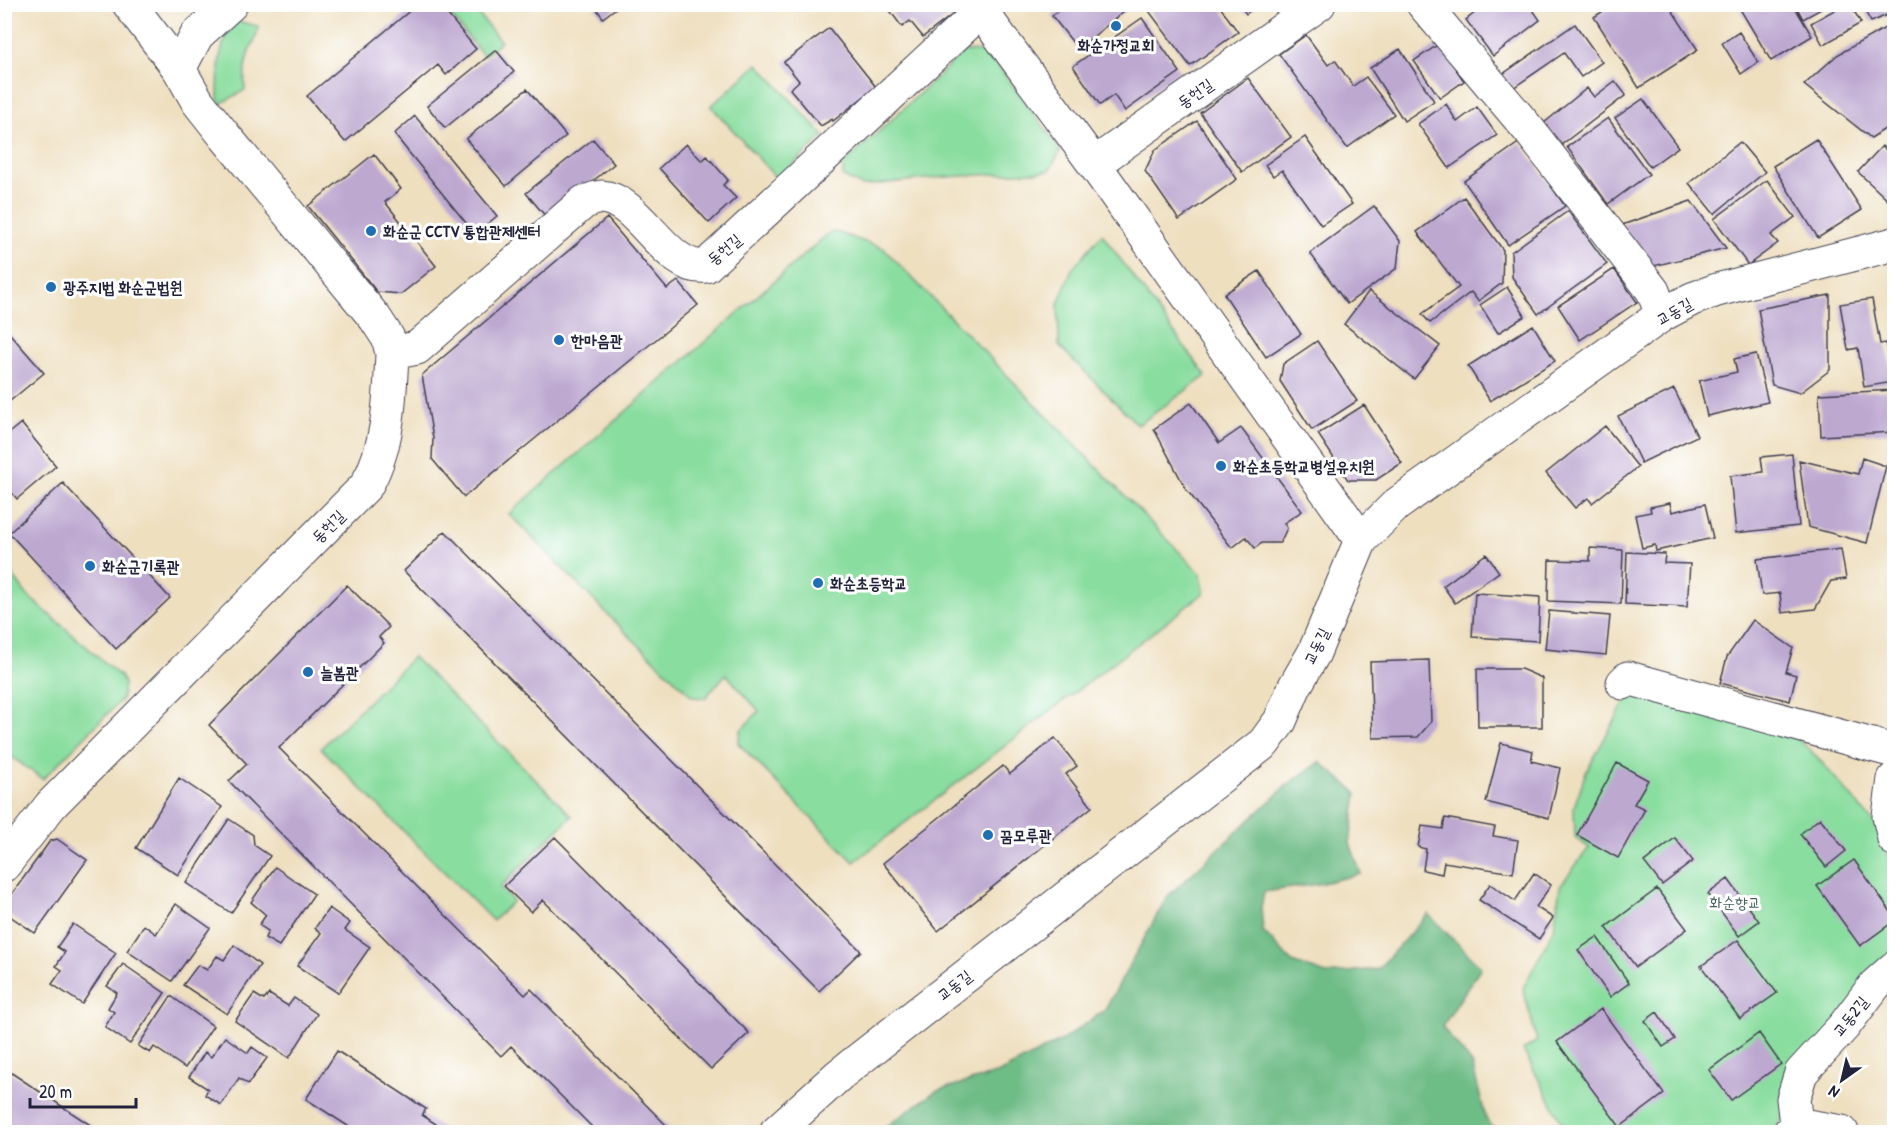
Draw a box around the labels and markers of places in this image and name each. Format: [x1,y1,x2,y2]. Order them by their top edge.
marker: 화순가정교회 [1109,19,1123,33]
place label: 화순가정교회 [1077,34,1155,56]
place label: 화순군 CCTV 통합관제센터 [383,220,540,242]
marker: 화순군 CCTV 통합관제센터 [364,224,378,238]
place label: 광주지법 화순군법원 [63,276,183,298]
marker: 광주지법 화순군법원 [44,280,58,294]
place label: 한마음관 [570,329,623,351]
marker: 한마음관 [552,333,566,347]
place label: 화순초등학교병설유치원 [1233,455,1375,477]
marker: 화순초등학교병설유치원 [1214,459,1228,473]
place label: 화순군기록관 [102,555,179,577]
marker: 화순군기록관 [83,559,97,573]
place label: 화순초등학교 [830,572,907,594]
marker: 화순초등학교 [811,576,825,590]
place label: 늘봄관 [320,661,359,683]
marker: 늘봄관 [301,665,315,679]
place label: 꿈모루관 [1000,824,1052,846]
marker: 꿈모루관 [981,828,995,842]

